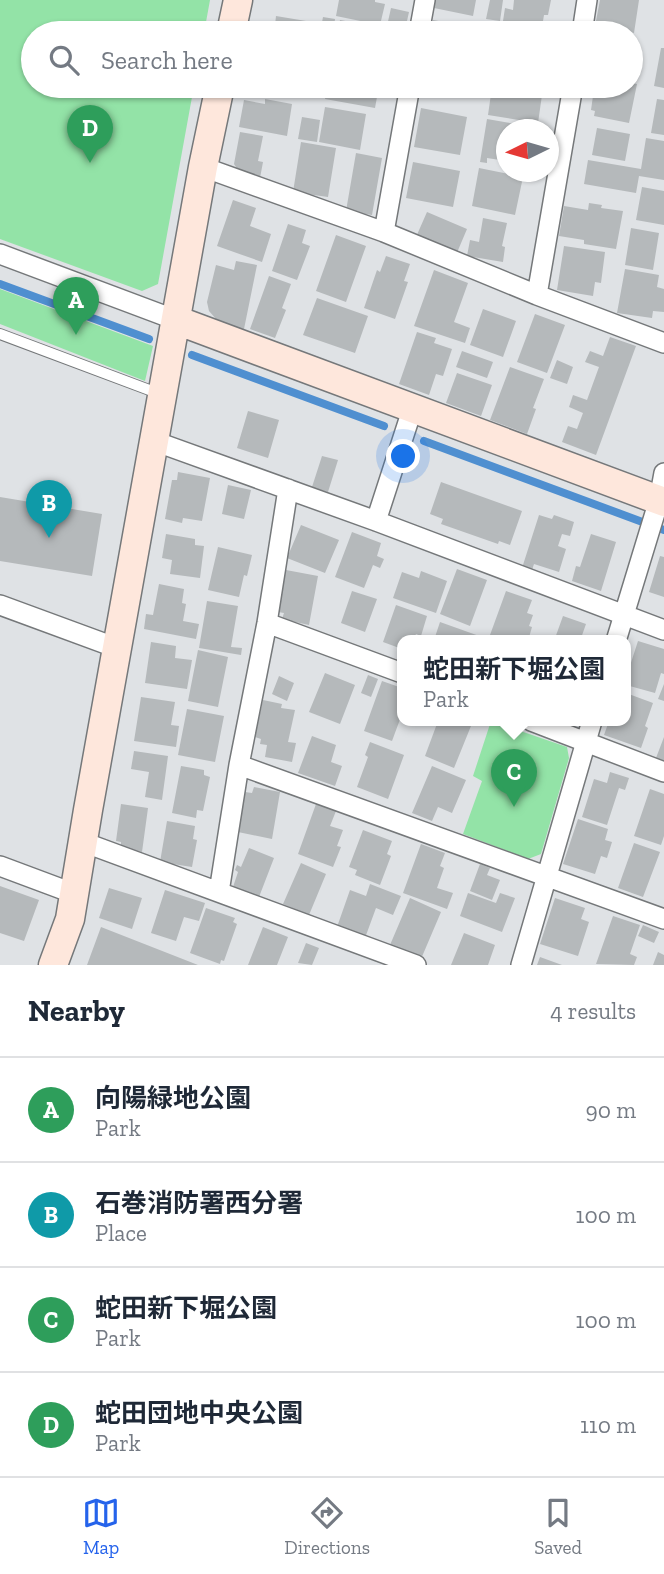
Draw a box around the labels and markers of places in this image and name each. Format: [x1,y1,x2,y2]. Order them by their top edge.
pin: D [67,105,113,163]
pin: A [53,277,99,335]
pin: B [26,480,72,538]
pin: C [491,749,537,807]

